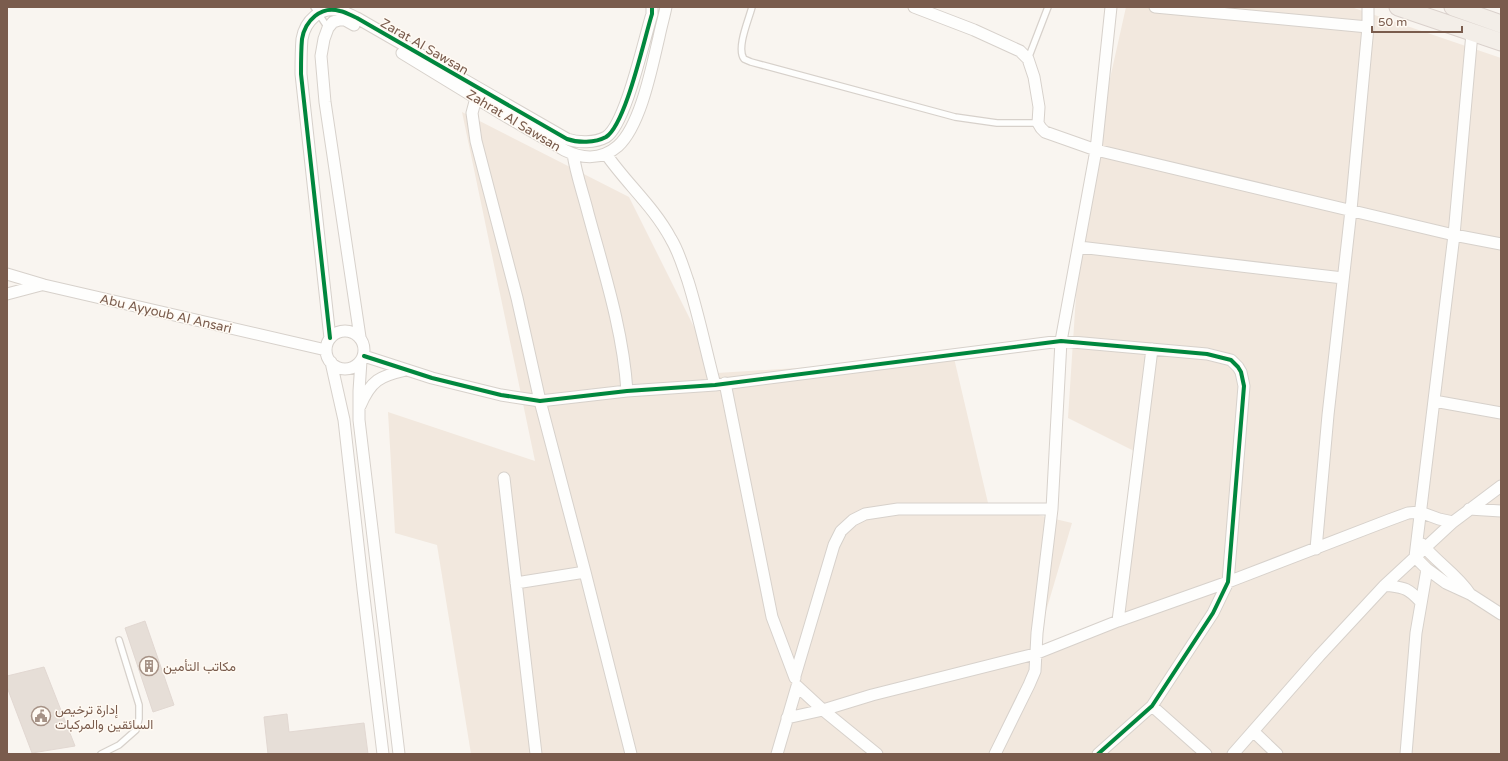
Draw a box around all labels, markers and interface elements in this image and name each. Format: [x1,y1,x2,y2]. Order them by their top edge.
scale bar [1372,8,1462,34]
street label: Zarat Al Sawsan [378,15,471,79]
text: 50 m [1378,15,1407,29]
street label: Zahrat Al Sawsan [463,86,564,155]
street label: Abu Ayyoub Al Ansari [98,291,233,337]
building icon: مكاتب التأمين [138,655,160,677]
place label: مكاتب التأمين [163,659,236,675]
place label: إدارة ترخيص السائقين والمركبات [55,702,153,733]
public building icon: إدارة ترخيص السائقين والمركبات [30,705,52,727]

